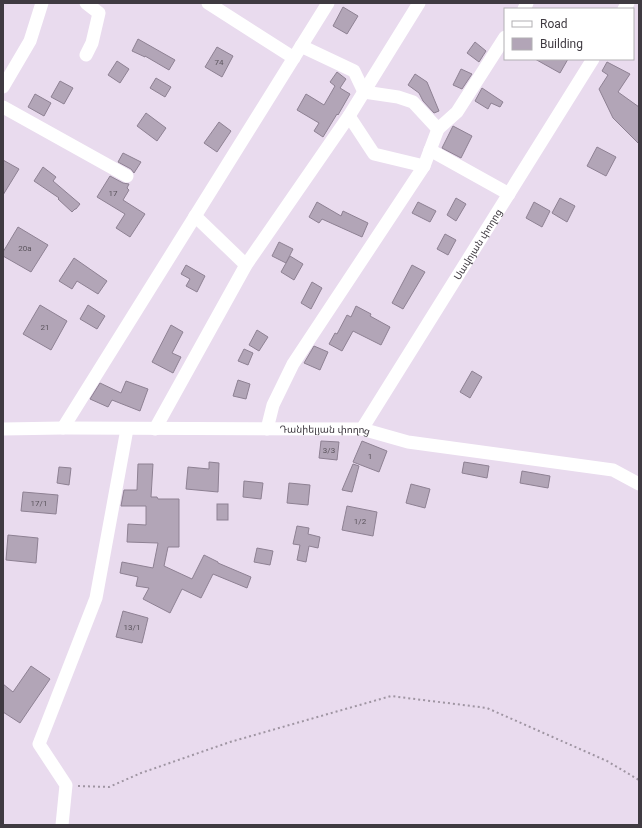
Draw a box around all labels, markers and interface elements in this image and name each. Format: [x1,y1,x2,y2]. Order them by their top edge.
legend [504,8,634,60]
text: Road [540,17,568,31]
text: Building [540,37,583,51]
house number: 74 [215,58,224,67]
house number: 17 [109,189,118,198]
street label: Սավոյան փողոց [452,207,504,282]
house number: 20a [18,244,32,253]
house number: 21 [41,323,50,332]
street label: Դանիելյան փողոց [279,424,372,437]
house number: 3/3 [323,446,335,455]
house number: 1 [368,452,372,461]
house number: 17/1 [31,499,47,508]
house number: 1/2 [354,517,367,526]
house number: 13/1 [124,623,140,632]

